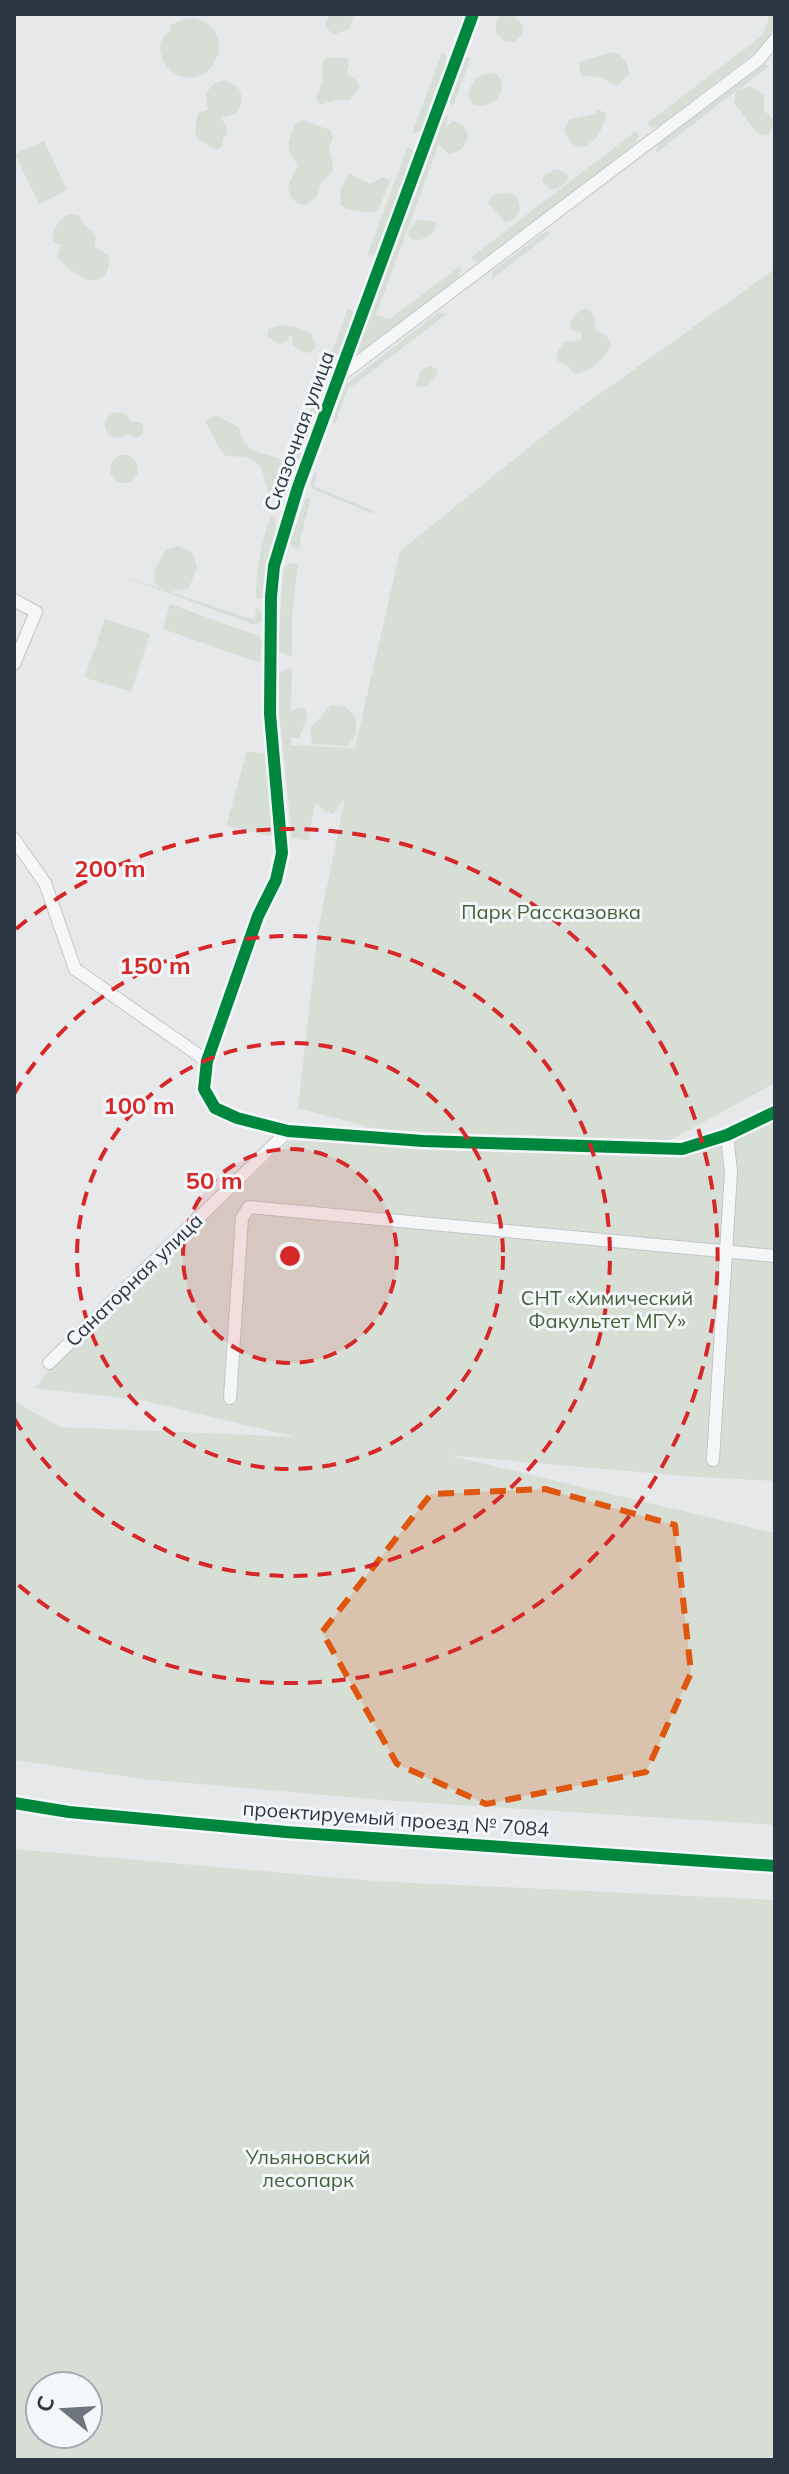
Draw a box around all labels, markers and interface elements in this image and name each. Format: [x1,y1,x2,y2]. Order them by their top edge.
street label: Сказочная улица [258,347,339,514]
text: 200 m [74,853,146,883]
park label: Парк Рассказовка [461,899,641,924]
text: 150 m [119,950,191,980]
text: 100 m [103,1090,175,1120]
text: 50 m [186,1165,242,1195]
street label: Санаторная улица [60,1208,208,1352]
centre of rings [276,1242,304,1270]
park label: СНТ «Химический Факультет МГУ» [521,1285,693,1333]
street label: проектируемый проезд № 7084 [242,1795,550,1842]
park label: Ульяновский лесопарк [245,2144,370,2192]
north arrow [24,2370,104,2450]
text: С [29,2392,61,2415]

